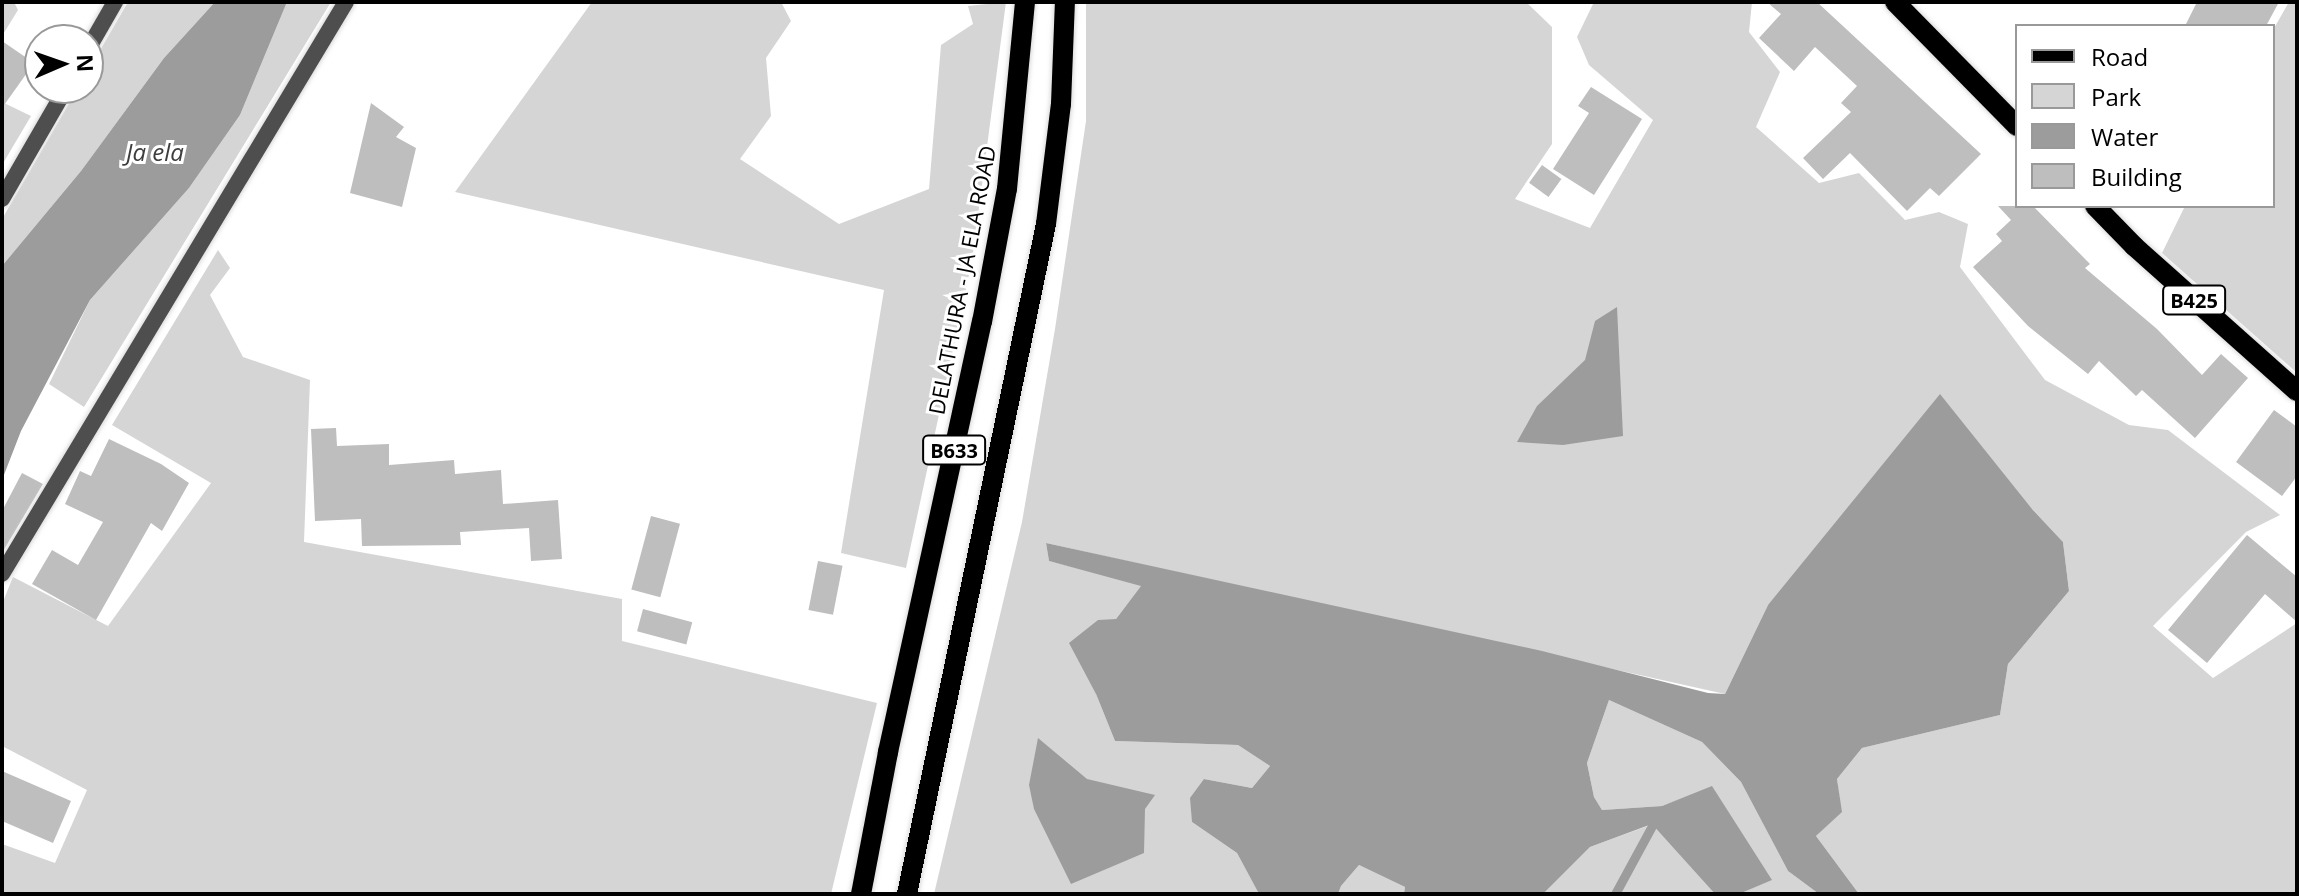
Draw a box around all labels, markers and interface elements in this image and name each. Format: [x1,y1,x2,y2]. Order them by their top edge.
north arrow [24,24,104,104]
legend [2015,24,2275,208]
text: Road [2091,40,2148,73]
text: N [71,54,101,73]
text: Park [2091,80,2141,113]
text: Water [2091,120,2158,153]
water label: Ja ela [126,138,184,166]
street label: DELATHURA - JA ELA ROAD [923,143,1001,417]
text: Building [2091,160,2182,193]
road number: B425 [2162,284,2226,316]
road number: B633 [922,434,986,466]

